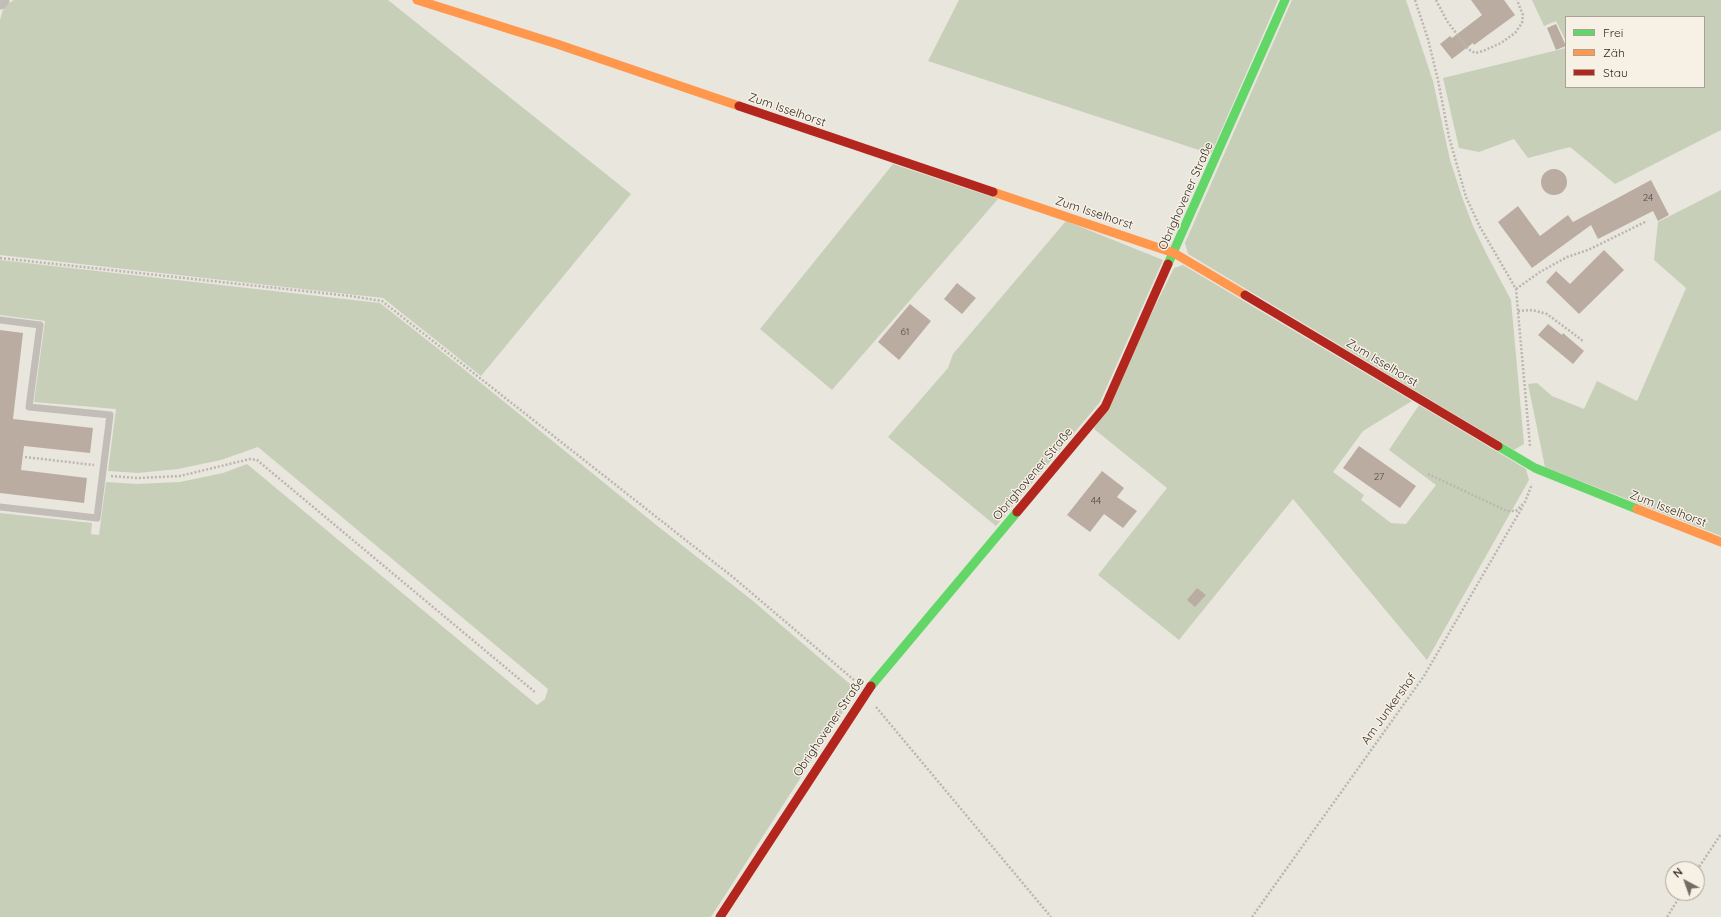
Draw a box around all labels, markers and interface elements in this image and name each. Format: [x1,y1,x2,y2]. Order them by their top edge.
legend [1565,16,1705,88]
text: Frei [1603,25,1623,40]
text: Zäh [1603,45,1625,60]
text: Stau [1603,65,1628,80]
street label: Zum Isselhorst [746,90,828,130]
street label: Obrighovener Straße [1156,140,1216,252]
house number: 24 [1643,192,1653,204]
street label: Zum Isselhorst [1053,194,1135,232]
house number: 61 [900,326,910,338]
street label: Zum Isselhorst [1344,336,1420,390]
street label: Obrighovener Straße [990,425,1076,523]
house number: 27 [1374,471,1384,483]
street label: Zum Isselhorst [1628,488,1708,530]
house number: 44 [1091,495,1101,507]
street label: Am Junkershof [1358,671,1420,747]
street label: Obrighovener Straße [790,675,868,779]
north arrow [1665,861,1705,901]
text: N [1670,865,1685,881]

